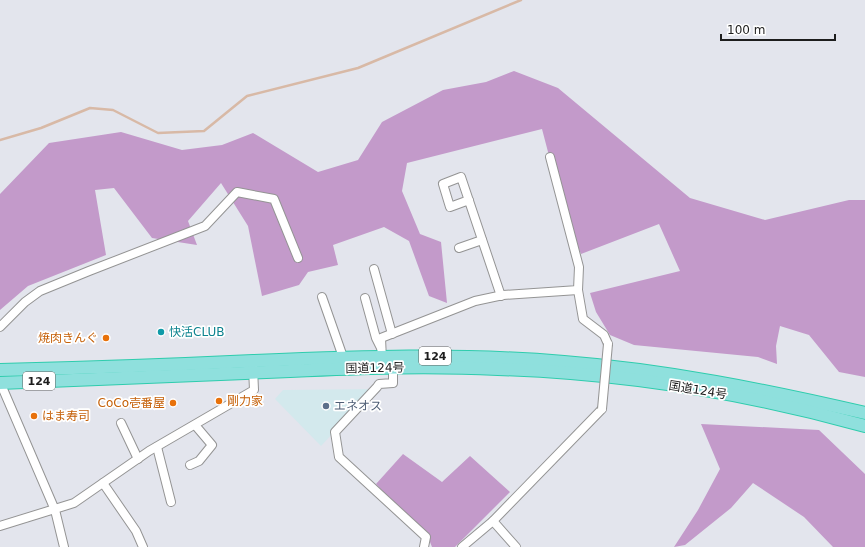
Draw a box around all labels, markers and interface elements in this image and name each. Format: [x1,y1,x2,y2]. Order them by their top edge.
scale bar [721,16,835,42]
text: 100 m [727,23,765,37]
place label: 快活CLUB [169,325,224,339]
marker: 快活CLUB [156,327,166,337]
place label: 焼肉きんぐ [38,331,98,345]
marker: 焼肉きんぐ [101,333,111,343]
road number: 124 [419,347,451,365]
street label: 国道124号 [345,360,405,376]
road number: 124 [23,372,55,390]
street label: 国道124号 [668,378,728,402]
place label: 剛力家 [227,394,263,408]
place label: CoCo壱番屋 [98,396,165,410]
marker: 剛力家 [214,396,224,406]
marker: CoCo壱番屋 [168,398,178,408]
place label: エネオス [334,399,382,413]
marker: エネオス [321,401,331,411]
place label: はま寿司 [42,409,90,423]
marker: はま寿司 [29,411,39,421]

